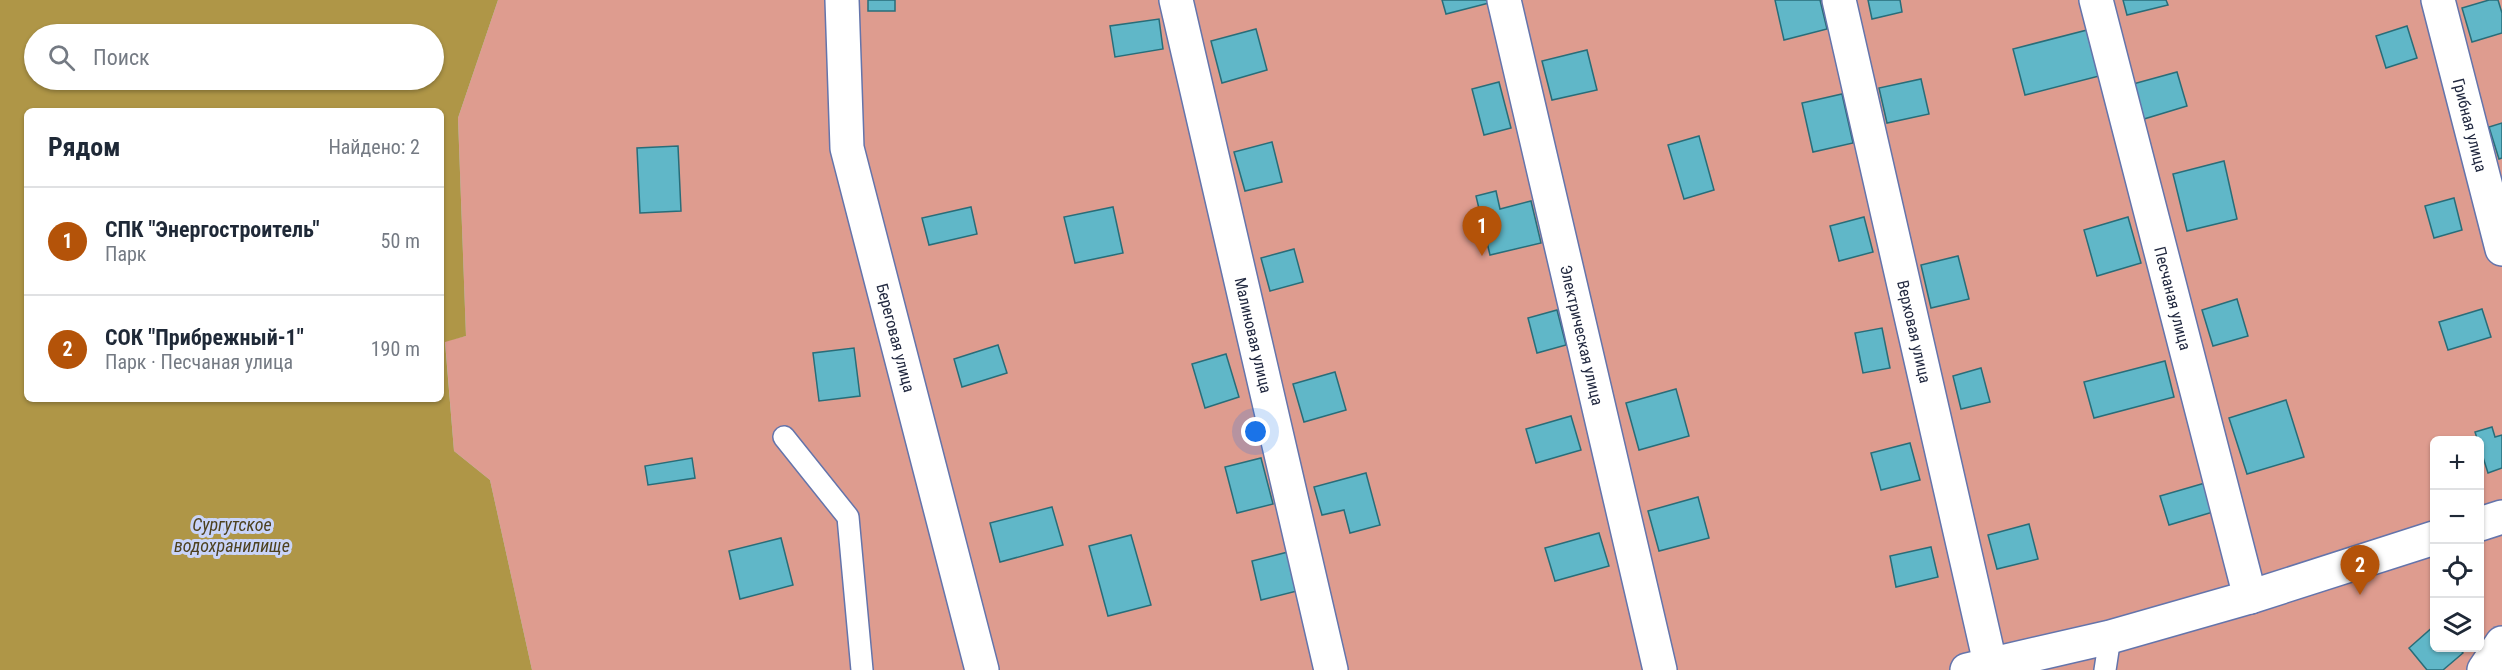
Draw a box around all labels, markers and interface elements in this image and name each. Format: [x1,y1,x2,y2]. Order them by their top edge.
search box [24,24,444,90]
icon: search [45,41,78,74]
text: Поиск [93,45,150,70]
street label: Грибная улица [2449,76,2491,174]
text: Рядом [48,132,120,162]
text: Найдено: 2 [328,135,420,159]
pin: 1 [1462,206,1502,256]
text: СПК "Энергостроитель" [105,217,320,242]
text: 1 [62,229,73,253]
text: 50 m [381,229,420,253]
text: Парк [105,242,146,266]
street label: Песчаная улица [2150,244,2195,352]
street label: Электрическая улица [1556,263,1608,407]
street label: Малиновая улица [1231,275,1276,395]
street label: Верховая улица [1894,278,1935,385]
street label: Береговая улица [873,281,919,394]
text: СОК "Прибрежный-1" [105,325,304,350]
text: 2 [62,337,73,361]
text: 190 m [371,337,420,361]
text: Парк · Песчаная улица [105,350,293,374]
your location [1241,417,1270,446]
map controls [2430,436,2484,652]
button: + [2430,436,2484,490]
button: − [2430,490,2484,544]
water label: Сургутское водохранилище [174,514,290,556]
button: locate [2430,544,2484,598]
pin: 2 [2340,546,2380,595]
button: layers [2430,598,2484,652]

